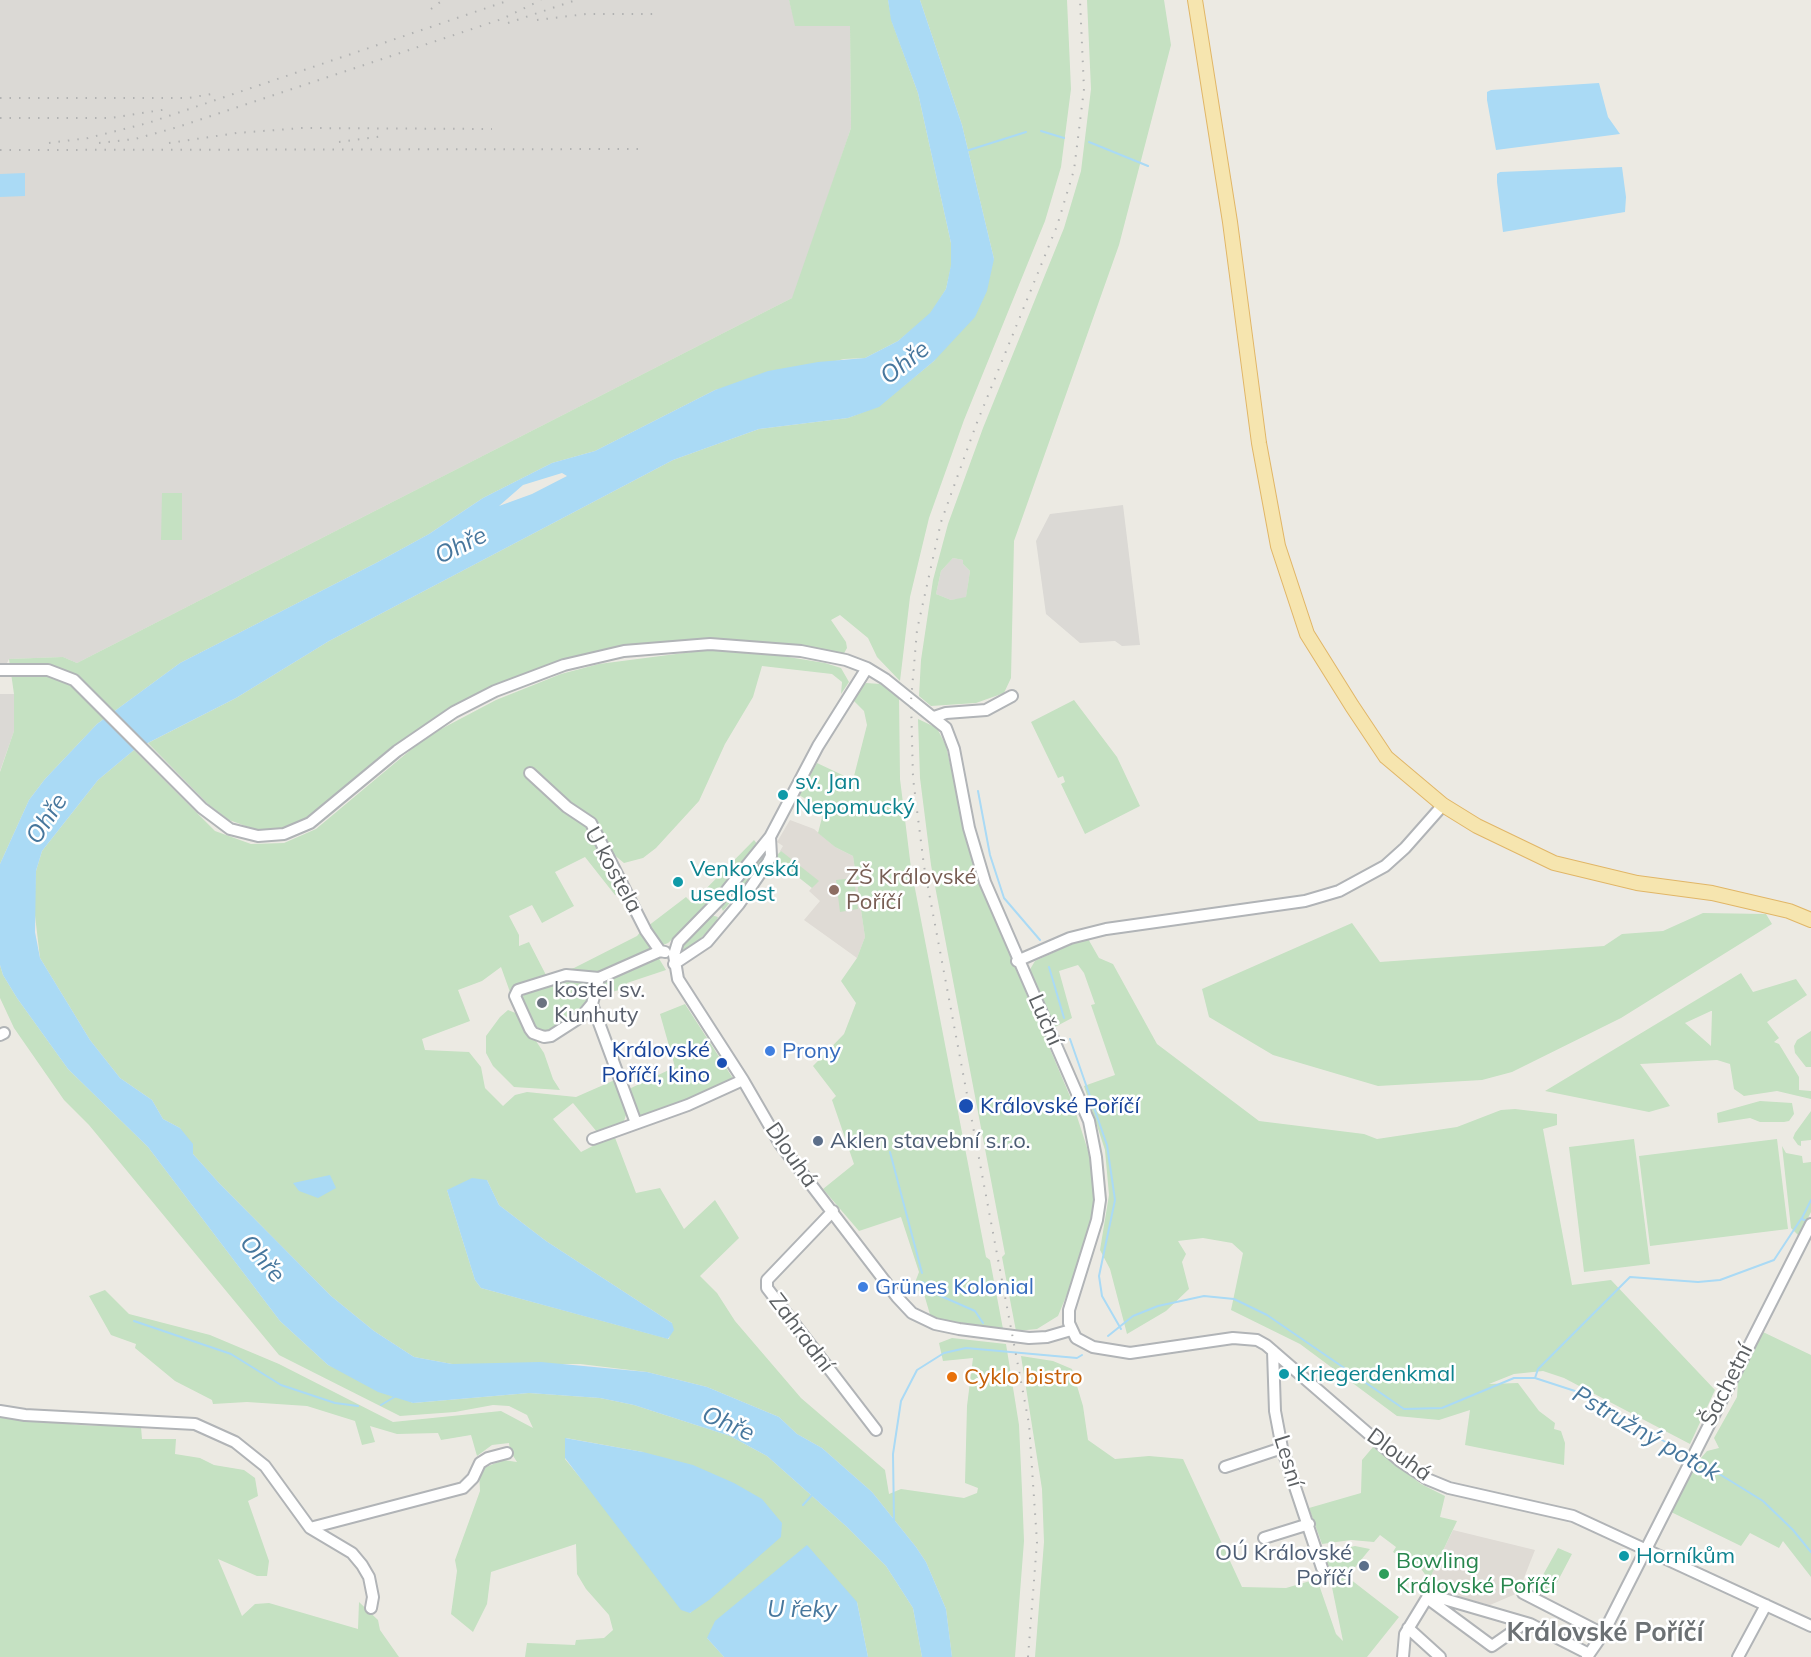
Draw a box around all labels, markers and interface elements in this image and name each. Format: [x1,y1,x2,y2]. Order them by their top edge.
water label: Ohře [875,335,935,391]
water label: Ohře [430,521,492,571]
place label: sv. Jan Nepomucký [795,769,915,820]
water label: Ohře [20,788,74,850]
marker: sv. Jan Nepomucký [776,788,790,802]
street label: U kostela [579,822,647,918]
place label: Venkovská usedlost [690,856,799,908]
place label: ZŠ Královské Poříčí [846,864,977,915]
marker: Venkovská usedlost [671,875,685,889]
marker: ZŠ Královské Poříčí [827,883,841,897]
place label: kostel sv. Kunhuty [554,977,645,1028]
street label: Luční [1022,990,1068,1050]
marker: kostel sv. Kunhuty [535,996,549,1010]
place label: Královské Poříčí, kino [601,1037,710,1088]
place label: Prony [782,1038,841,1064]
marker: Prony [763,1044,777,1058]
marker: Královské Poříčí, kino [715,1056,729,1070]
place label: Královské Poříčí [980,1093,1140,1119]
marker: Královské Poříčí [957,1097,975,1115]
street label: Dlouhá [759,1118,823,1192]
place label: Aklen stavební s.r.o. [830,1128,1030,1154]
marker: Aklen stavební s.r.o. [811,1134,825,1148]
water label: Ohře [233,1229,291,1289]
place label: Grünes Kolonial [875,1274,1034,1300]
marker: Grünes Kolonial [856,1280,870,1294]
street label: Zahradní [763,1289,839,1377]
street label: Šachetní [1695,1340,1759,1430]
place label: Kriegerdenkmal [1296,1361,1455,1387]
place label: Cyklo bistro [964,1364,1082,1390]
marker: Kriegerdenkmal [1277,1367,1291,1381]
marker: Cyklo bistro [945,1370,959,1384]
water label: Pstružný potok [1567,1380,1725,1488]
water label: Ohře [697,1400,759,1448]
street label: Dlouhá [1362,1423,1436,1487]
street label: Lesní [1268,1432,1308,1490]
place label: OÚ Královské Poříčí [1215,1540,1352,1592]
place label: Horníkům [1636,1543,1735,1569]
place label: Bowling Královské Poříčí [1396,1548,1556,1600]
marker: Horníkům [1617,1549,1631,1563]
marker: OÚ Královské Poříčí [1357,1559,1371,1573]
marker: Bowling Královské Poříčí [1377,1567,1391,1581]
water label: U řeky [767,1596,837,1624]
district label: Královské Poříčí [1507,1617,1703,1649]

